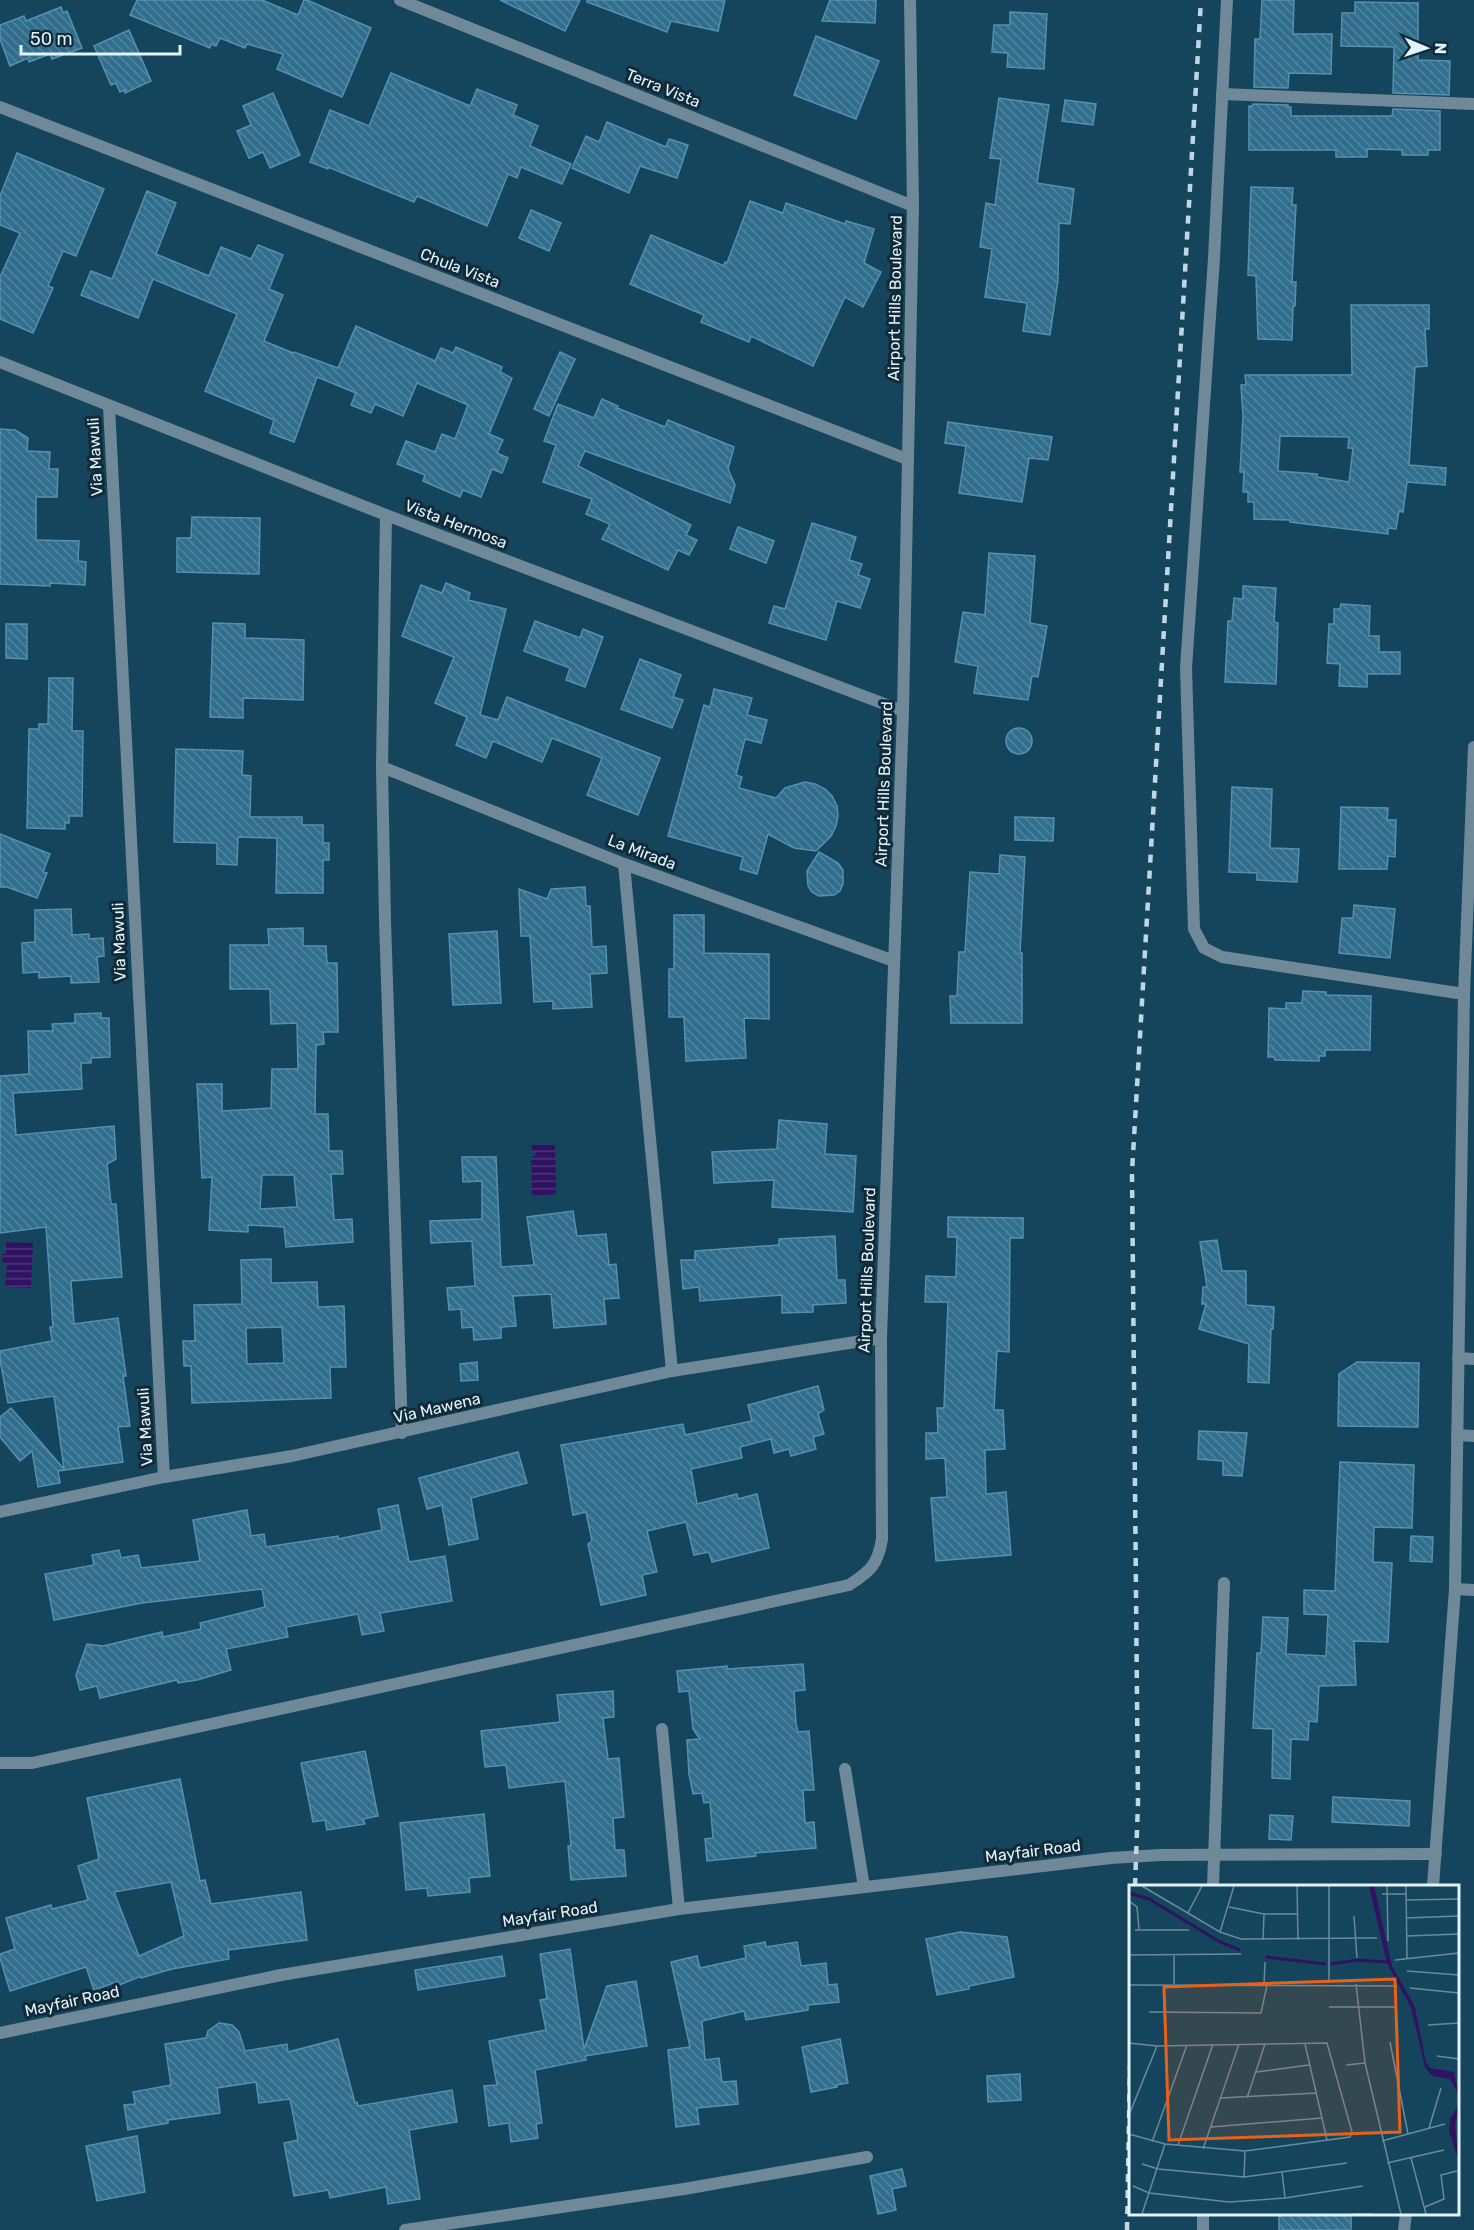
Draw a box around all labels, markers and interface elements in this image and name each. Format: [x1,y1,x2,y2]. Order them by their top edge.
scale bar [21,18,180,56]
north arrow [1396,18,1456,78]
text: 50 m [30,28,73,50]
text: N [1431,42,1450,55]
street label: Terra Vista [623,64,703,112]
street label: Airport Hills Boulevard [884,215,906,381]
street label: Chula Vista [417,244,503,292]
street label: Via Mawuli [83,417,107,497]
street label: Vista Hermosa [402,496,510,552]
street label: Airport Hills Boulevard [872,701,896,867]
street label: La Mirada [605,830,679,874]
street label: Via Mawuli [108,902,130,982]
street label: Airport Hills Boulevard [855,1187,879,1353]
street label: Via Mawuli [133,1387,157,1467]
street label: Via Mawena [392,1389,482,1427]
street label: Mayfair Road [984,1836,1082,1866]
inset map [1129,1885,1459,2215]
street label: Mayfair Road [501,1897,599,1931]
street label: Mayfair Road [23,1982,121,2020]

